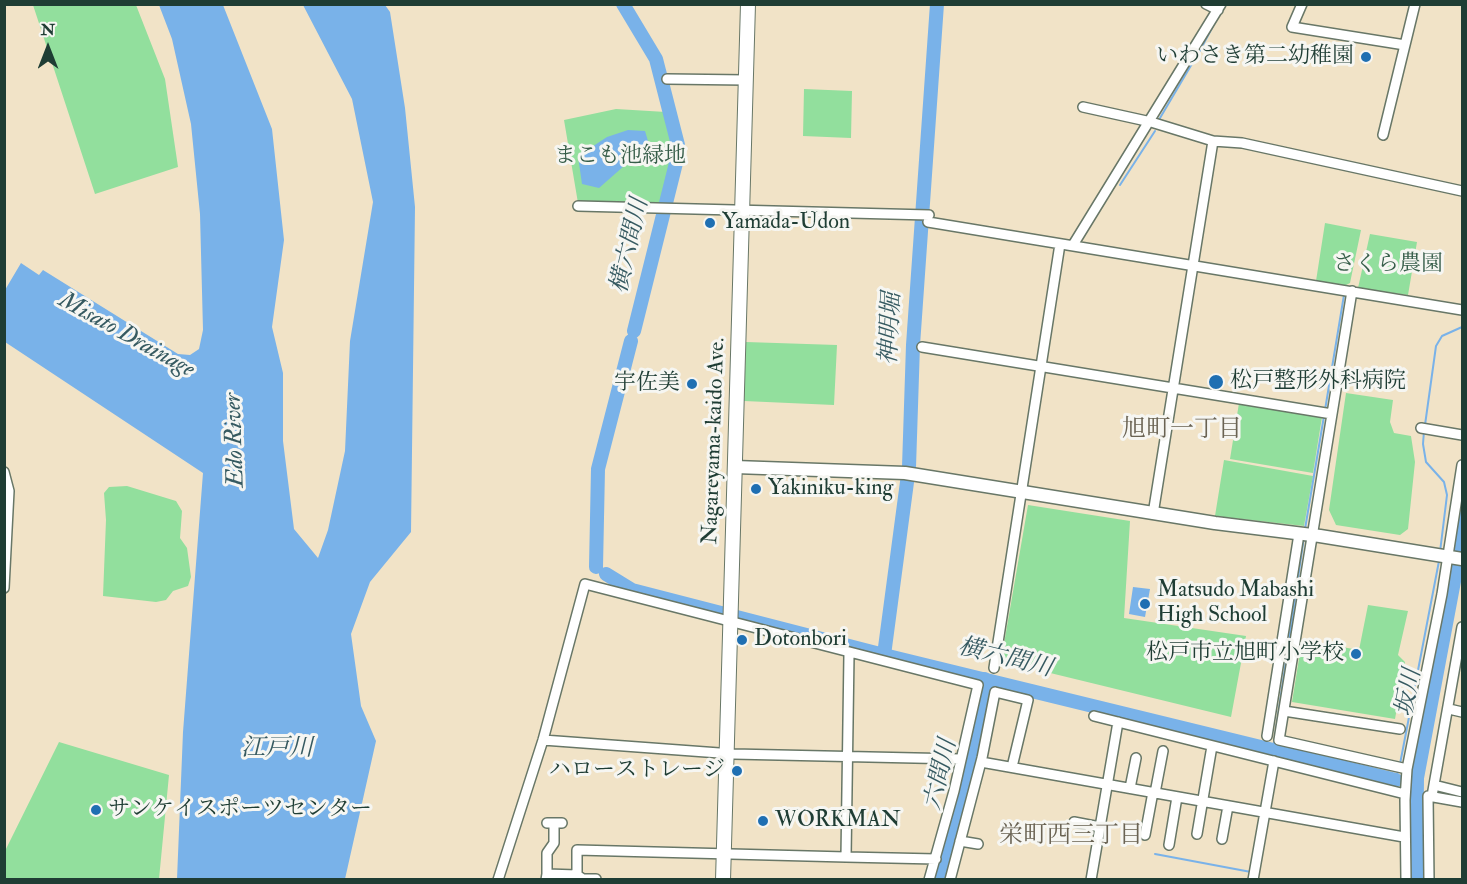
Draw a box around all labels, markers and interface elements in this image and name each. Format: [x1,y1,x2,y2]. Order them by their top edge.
north arrow [18,18,78,78]
text: N [41,20,55,40]
place label: いわさき第二幼稚園 [1156,44,1354,70]
marker: いわさき第二幼稚園 [1359,50,1373,64]
park label: まこも池緑地 [554,144,686,170]
water label: 横六間川 [606,196,656,296]
place label: Yamada-Udon [722,210,850,236]
marker: Yamada-Udon [703,216,717,230]
park label: さくら農園 [1333,252,1443,278]
water label: Misato Drainage [53,287,199,385]
water label: 神明堀 [876,292,908,366]
street label: Nagareyama-kaido Ave. [698,337,732,545]
place label: 松戸整形外科病院 [1230,369,1406,395]
place label: 宇佐美 [614,371,680,397]
marker: 松戸整形外科病院 [1207,373,1225,391]
marker: 宇佐美 [685,377,699,391]
water label: Edo River [220,392,252,488]
district label: 旭町一丁目 [1122,417,1242,445]
place label: Yakiniku-king [768,476,893,502]
marker: Yakiniku-king [749,482,763,496]
place label: Matsudo Mabashi High School [1157,578,1314,630]
marker: Matsudo Mabashi High School [1138,597,1152,611]
place label: Dotonbori [754,627,847,653]
marker: Dotonbori [735,633,749,647]
water label: 横六間川 [955,633,1055,685]
place label: 松戸市立旭町小学校 [1146,641,1344,667]
marker: 松戸市立旭町小学校 [1349,647,1363,661]
water label: 坂川 [1391,667,1429,719]
water label: 江戸川 [241,736,313,764]
water label: 六間川 [920,737,964,813]
place label: ハローストレージ [549,758,725,784]
marker: ハローストレージ [730,764,744,778]
place label: サンケイスポーツセンター [108,797,372,823]
marker: サンケイスポーツセンター [89,803,103,817]
place label: WORKMAN [775,808,901,834]
marker: WORKMAN [756,814,770,828]
district label: 栄町西三丁目 [999,823,1143,851]

